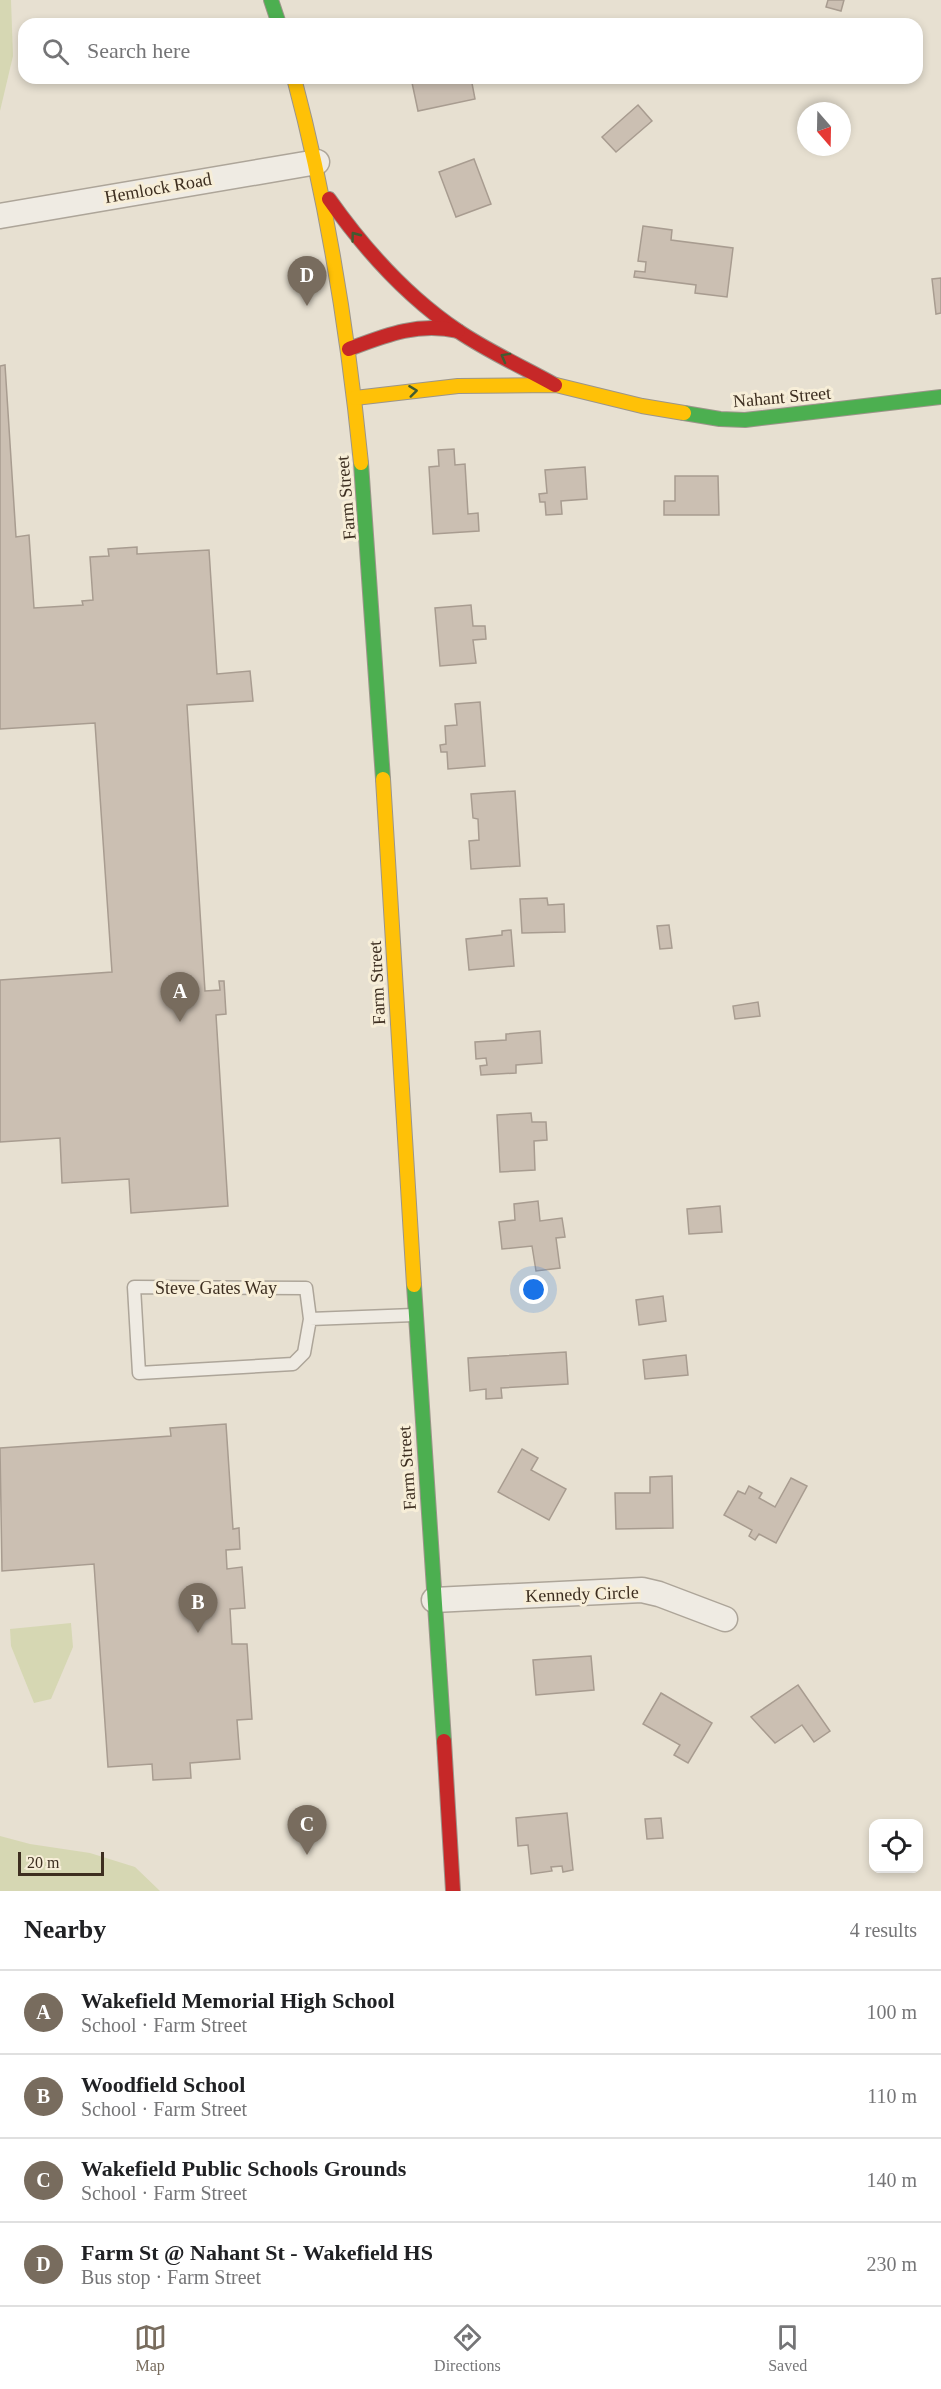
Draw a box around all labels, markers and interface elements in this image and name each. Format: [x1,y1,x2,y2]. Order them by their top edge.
search box [18,18,923,84]
icon: search [39,35,72,68]
text: Search here [87,38,190,63]
north arrow [797,102,851,156]
street label: Hemlock Road [103,169,213,207]
one-way arrow [351,231,362,242]
pin: D [288,256,326,306]
one-way arrow [501,353,511,364]
street label: Nahant Street [732,383,832,411]
one-way arrow [409,386,418,398]
street label: Farm Street [332,455,360,541]
street label: Farm Street [365,940,389,1026]
pin: A [160,972,200,1022]
your location [519,1275,548,1304]
street label: Steve Gates Way [155,1278,277,1298]
street label: Farm Street [394,1425,420,1511]
street label: Kennedy Circle [525,1582,639,1606]
pin: B [178,1584,218,1633]
pin: C [288,1806,326,1855]
map controls [869,1819,923,1873]
button: locate [869,1819,923,1873]
scale bar [18,1849,104,1876]
text: 20 m [27,1854,59,1871]
text: Nearby [24,1915,106,1944]
text: 4 results [850,1919,917,1941]
text: Wakefield Memorial High School [81,1988,395,2013]
text: A [36,2001,51,2023]
text: 100 m [866,2001,917,2023]
text: School · Farm Street [81,2014,247,2036]
text: Woodfield School [81,2072,245,2097]
text: B [37,2085,50,2107]
text: 110 m [867,2085,917,2107]
text: School · Farm Street [81,2098,247,2120]
text: Wakefield Public Schools Grounds [81,2156,406,2181]
text: C [36,2169,51,2191]
text: 140 m [866,2169,917,2191]
text: School · Farm Street [81,2182,247,2204]
text: Farm St @ Nahant St - Wakefield HS [81,2240,433,2265]
text: D [36,2253,51,2275]
text: 230 m [866,2253,917,2275]
text: Bus stop · Farm Street [81,2266,261,2288]
tab: Map [134,2321,167,2375]
tab: Directions [434,2321,501,2375]
tab: Saved [768,2321,807,2375]

